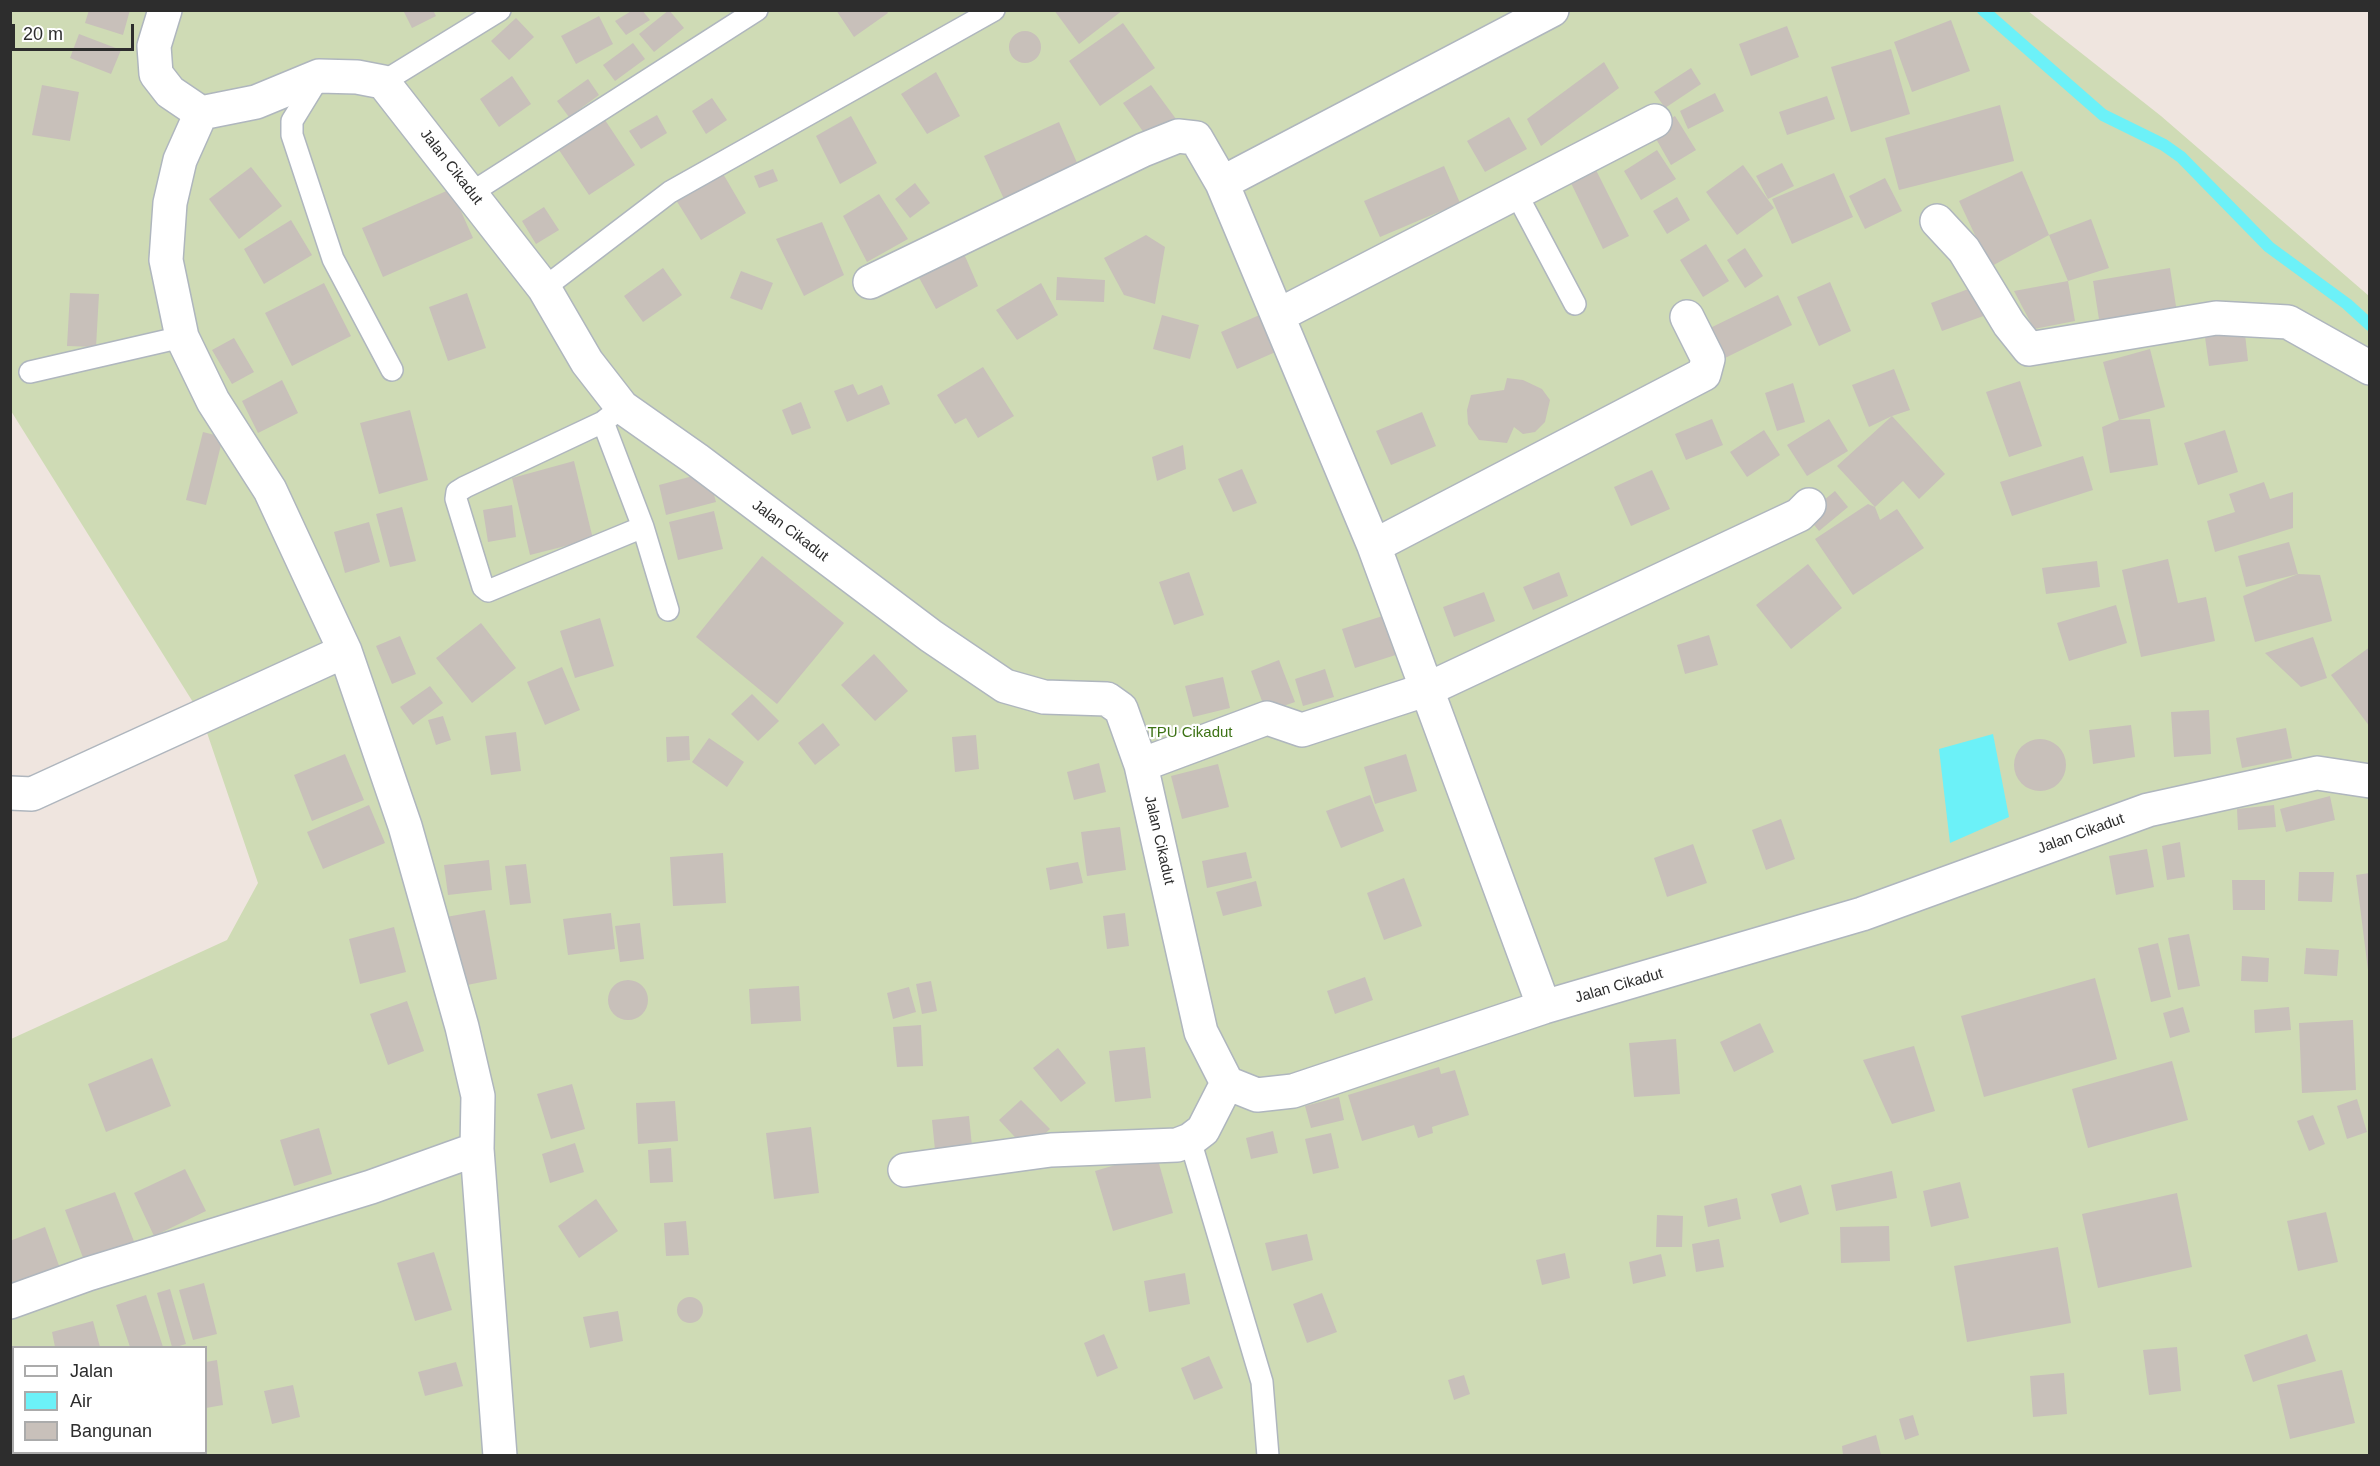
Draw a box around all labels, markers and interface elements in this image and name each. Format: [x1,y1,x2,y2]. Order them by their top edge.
scale bar [15,12,136,50]
text: 20 m [23,24,63,44]
street label: Jalan Cikadut [416,126,486,208]
street label: Jalan Cikadut [748,496,832,566]
park label: TPU Cikadut [1147,724,1233,742]
street label: Jalan Cikadut [1140,794,1178,886]
street label: Jalan Cikadut [2035,810,2127,858]
street label: Jalan Cikadut [1573,965,1665,1007]
legend [12,1346,207,1454]
text: Jalan [70,1361,113,1381]
text: Air [70,1391,92,1411]
text: Bangunan [70,1421,152,1441]

